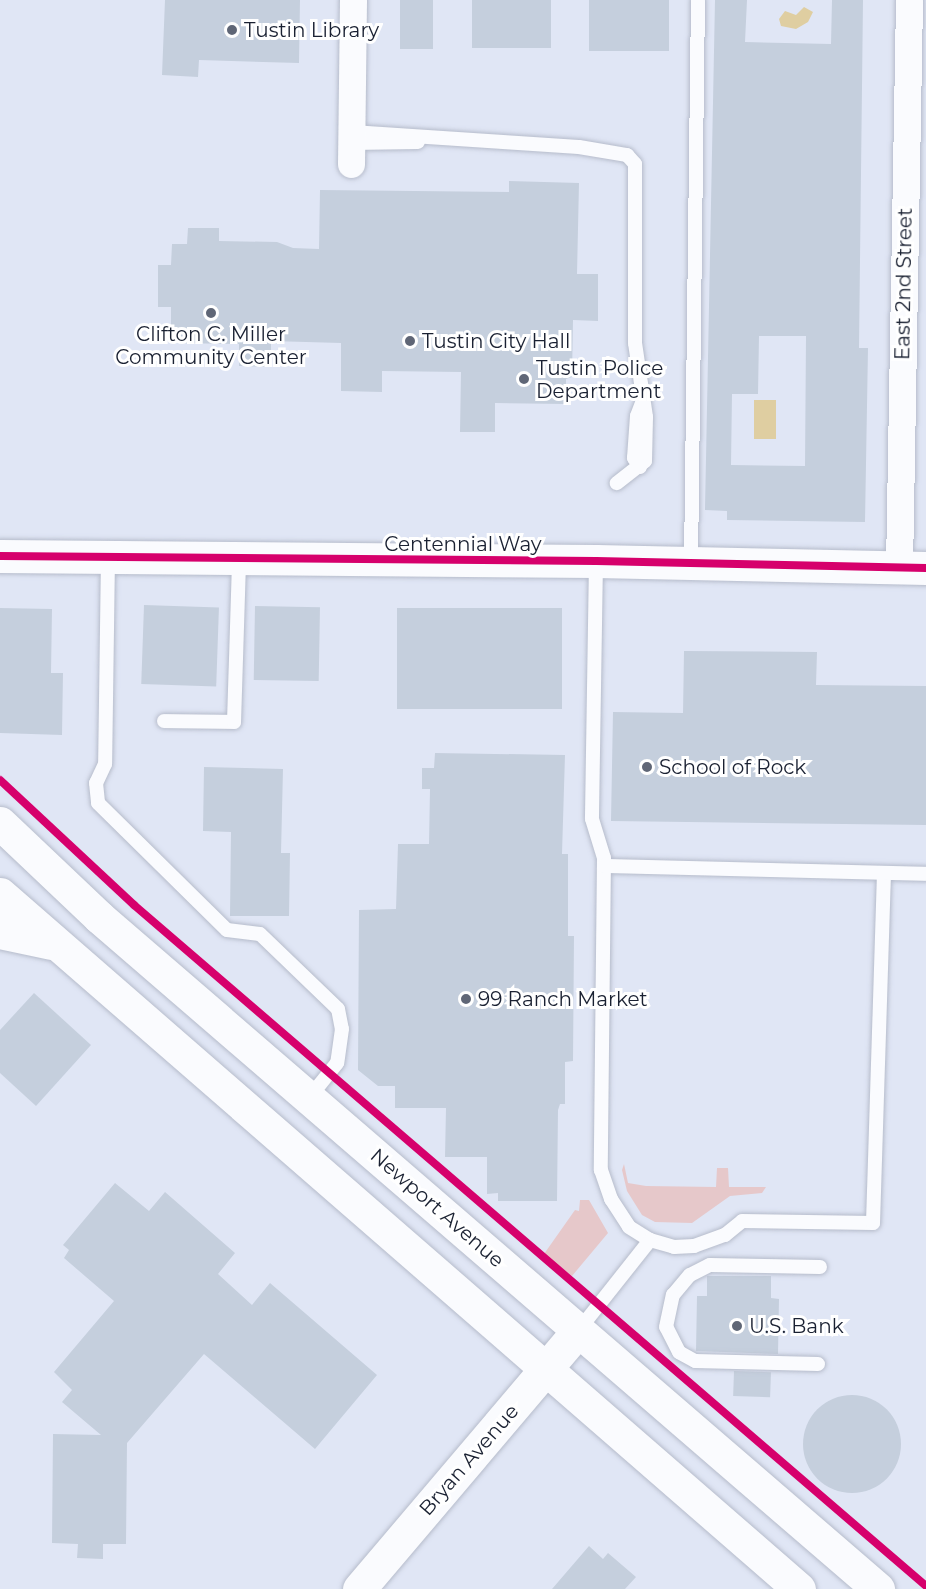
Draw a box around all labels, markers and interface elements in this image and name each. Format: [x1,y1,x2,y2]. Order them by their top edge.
place label: Tustin Library [244,18,379,42]
marker: Tustin Library [225,23,239,37]
street label: East 2nd Street [891,208,917,360]
marker: Clifton C. Miller Community Center [204,306,218,320]
place label: Clifton C. Miller Community Center [115,322,307,369]
place label: Tustin City Hall [422,329,570,353]
marker: Tustin City Hall [403,334,417,348]
place label: Tustin Police Department [536,356,663,403]
marker: Tustin Police Department [517,372,531,386]
street label: Centennial Way [384,532,542,556]
place label: School of Rock [659,755,806,779]
marker: School of Rock [640,760,654,774]
place label: 99 Ranch Market [478,987,648,1011]
marker: 99 Ranch Market [459,992,473,1006]
street label: Newport Avenue [365,1144,509,1272]
place label: U.S. Bank [749,1314,844,1338]
marker: U.S. Bank [730,1319,744,1333]
street label: Bryan Avenue [414,1400,524,1520]

